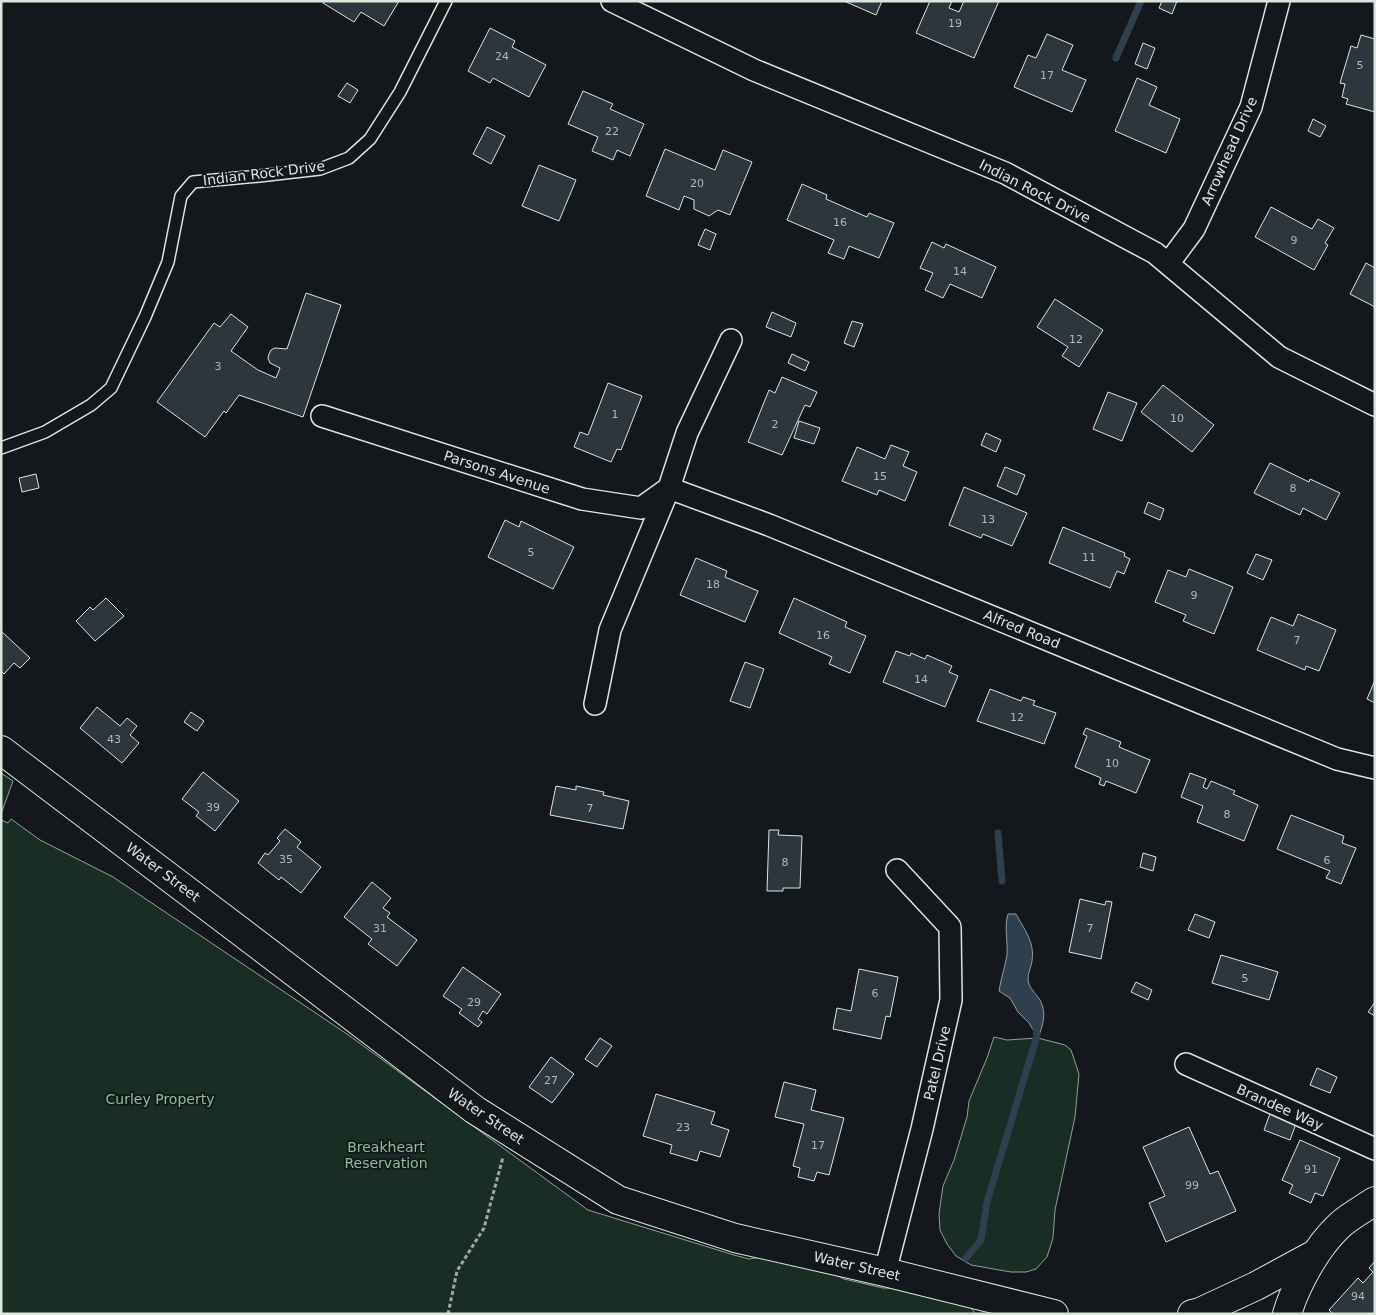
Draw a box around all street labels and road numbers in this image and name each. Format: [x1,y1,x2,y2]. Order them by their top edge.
street label: Arrowhead Drive [1198,94,1260,208]
street label: Indian Rock Drive [977,156,1093,226]
street label: Indian Rock Drive [202,158,326,188]
street label: Parsons Avenue [442,447,552,497]
street label: Alfred Road [981,606,1063,652]
street label: Water Street [123,839,204,905]
street label: Patel Drive [921,1024,953,1102]
street label: Brandee Way [1234,1081,1326,1133]
street label: Water Street [445,1085,528,1148]
street label: Water Street [812,1248,902,1284]

